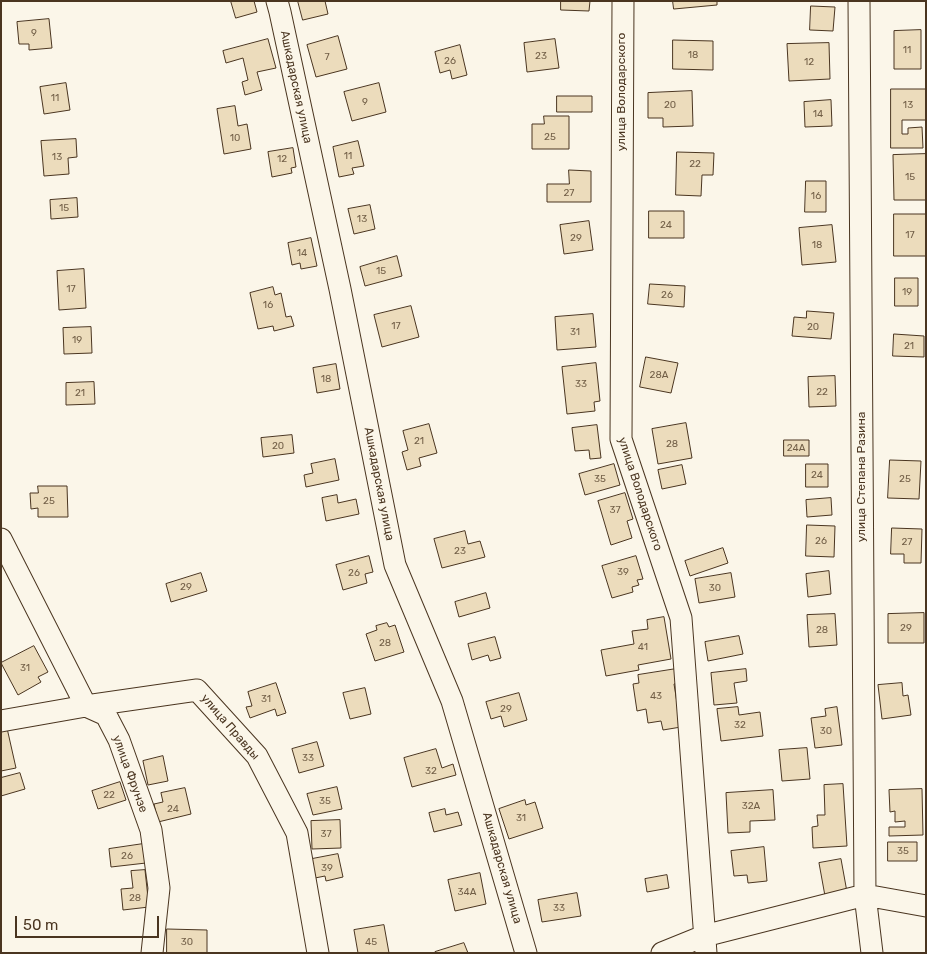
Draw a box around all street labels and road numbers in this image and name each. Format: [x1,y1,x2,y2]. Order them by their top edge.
street label: Ашкадарская улица [277,29,315,145]
street label: улица Володарского [615,33,629,151]
street label: улица Степана Разина [855,412,869,542]
street label: Ашкадарская улица [361,426,397,542]
street label: улица Володарского [615,435,665,553]
street label: улица Правды [198,691,262,763]
street label: улица Фрунзе [109,733,151,815]
street label: Ашкадарская улица [479,811,525,925]

